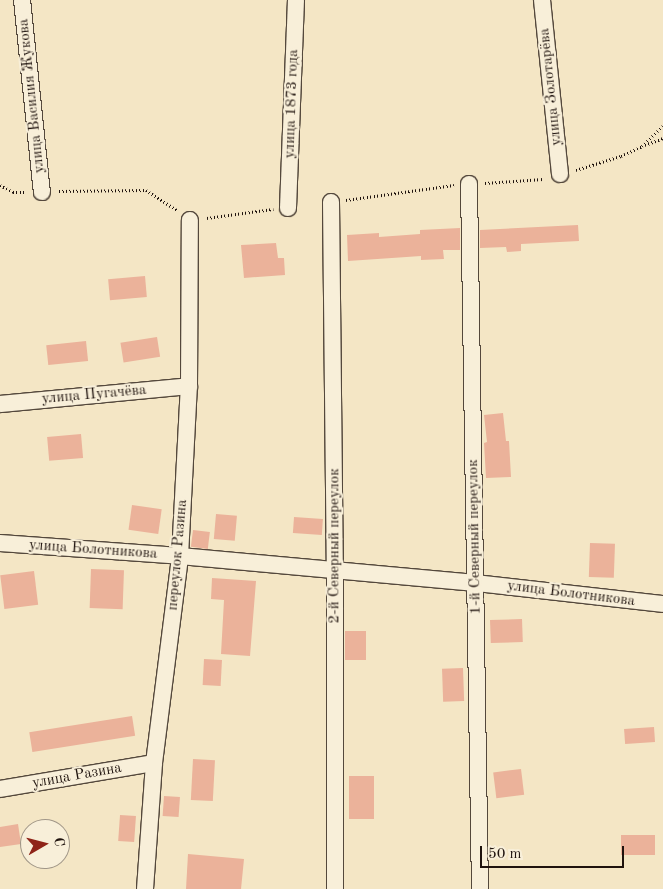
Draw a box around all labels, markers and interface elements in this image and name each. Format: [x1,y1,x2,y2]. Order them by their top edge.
street label: улица Василия Жукова [15,18,49,174]
street label: улица Золотарёва [536,27,566,147]
street label: улица 1873 года [281,49,303,159]
street label: улица Пугачёва [41,381,147,409]
street label: 1-й Северный переулок [465,459,485,615]
street label: 2-й Северный переулок [326,468,344,624]
street label: переулок Разина [164,499,192,611]
street label: улица Болотникова [28,537,158,563]
street label: улица Болотникова [506,577,636,611]
street label: улица Разина [31,759,123,793]
north arrow [20,819,70,869]
text: С [51,836,66,848]
scale bar [483,836,627,868]
text: 50 m [488,847,522,862]

